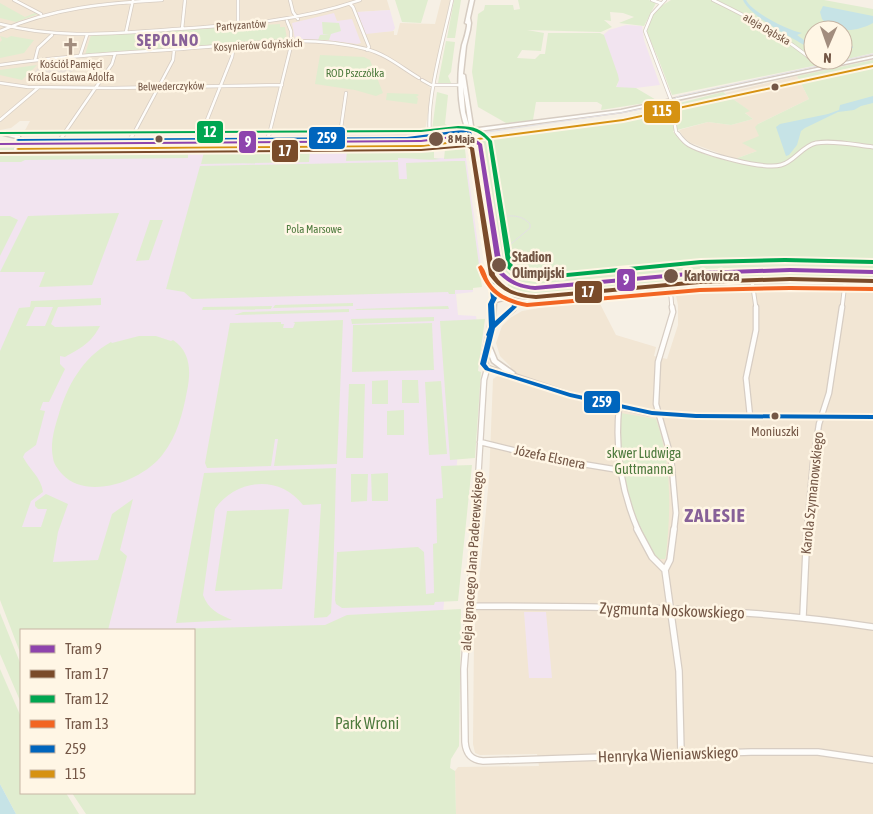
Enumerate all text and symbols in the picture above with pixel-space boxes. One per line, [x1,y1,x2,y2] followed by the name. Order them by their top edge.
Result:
[741,11,793,47] street label: aleja Dąbska
[216,17,267,33] street label: Partyzantów
[803,20,853,70] north arrow
[137,31,199,49] district label: SĘPOLNO
[61,36,81,56] church icon: Kościół Pamięci Króla Gustawa Adolfa
[213,37,303,53] street label: Kosynierów Gdyńskich
[823,50,832,66] text: N
[28,58,114,83] place label: Kościół Pamięci Króla Gustawa Adolfa
[326,67,384,79] park label: ROD Pszczółka
[138,79,205,93] street label: Belwederczyków
[770,82,780,92] unlabelled marker
[643,100,681,124] line badge: 115
[652,103,672,119] text: 115
[196,120,224,144] line badge: 12
[203,124,217,140] text: 12
[308,126,346,150] line badge: 259
[238,130,257,154] line badge: 9
[317,130,337,146] text: 259
[427,130,445,148] marker: 8 Maja
[448,133,475,145] place label: 8 Maja
[154,134,164,144] unlabelled marker
[245,134,252,150] text: 9
[271,139,299,163] line badge: 17
[278,143,292,159] text: 17
[286,223,342,235] park label: Pola Marsowe
[512,249,565,281] place label: Stadion Olimpijski
[490,256,508,274] marker: Stadion Olimpijski
[662,267,680,285] marker: Karłowicza
[616,268,636,292] line badge: 9
[684,268,740,284] place label: Karłowicza
[623,272,630,288] text: 9
[574,280,603,304] line badge: 17
[581,284,595,300] text: 17
[583,390,621,414] line badge: 259
[592,394,612,410] text: 259
[770,411,780,421] marker: Moniuszki
[751,424,799,439] place label: Moniuszki
[798,431,826,555] street label: Karola Szymanowskiego
[513,442,587,472] street label: Józefa Elsnera
[607,445,681,477] park label: skwer Ludwiga Guttmanna
[458,470,486,652] street label: aleja Ignacego Jana Paderewskiego
[684,504,746,526] district label: ZALESIE
[599,598,745,623] street label: Zygmunta Noskowskiego
[20,629,195,794] legend
[65,640,102,657] text: Tram 9
[65,665,109,682] text: Tram 17
[65,690,109,707] text: Tram 12
[335,714,399,732] park label: Park Wroni
[65,715,109,732] text: Tram 13
[65,740,86,757] text: 259
[597,743,739,766] street label: Henryka Wieniawskiego
[65,765,86,782] text: 115

